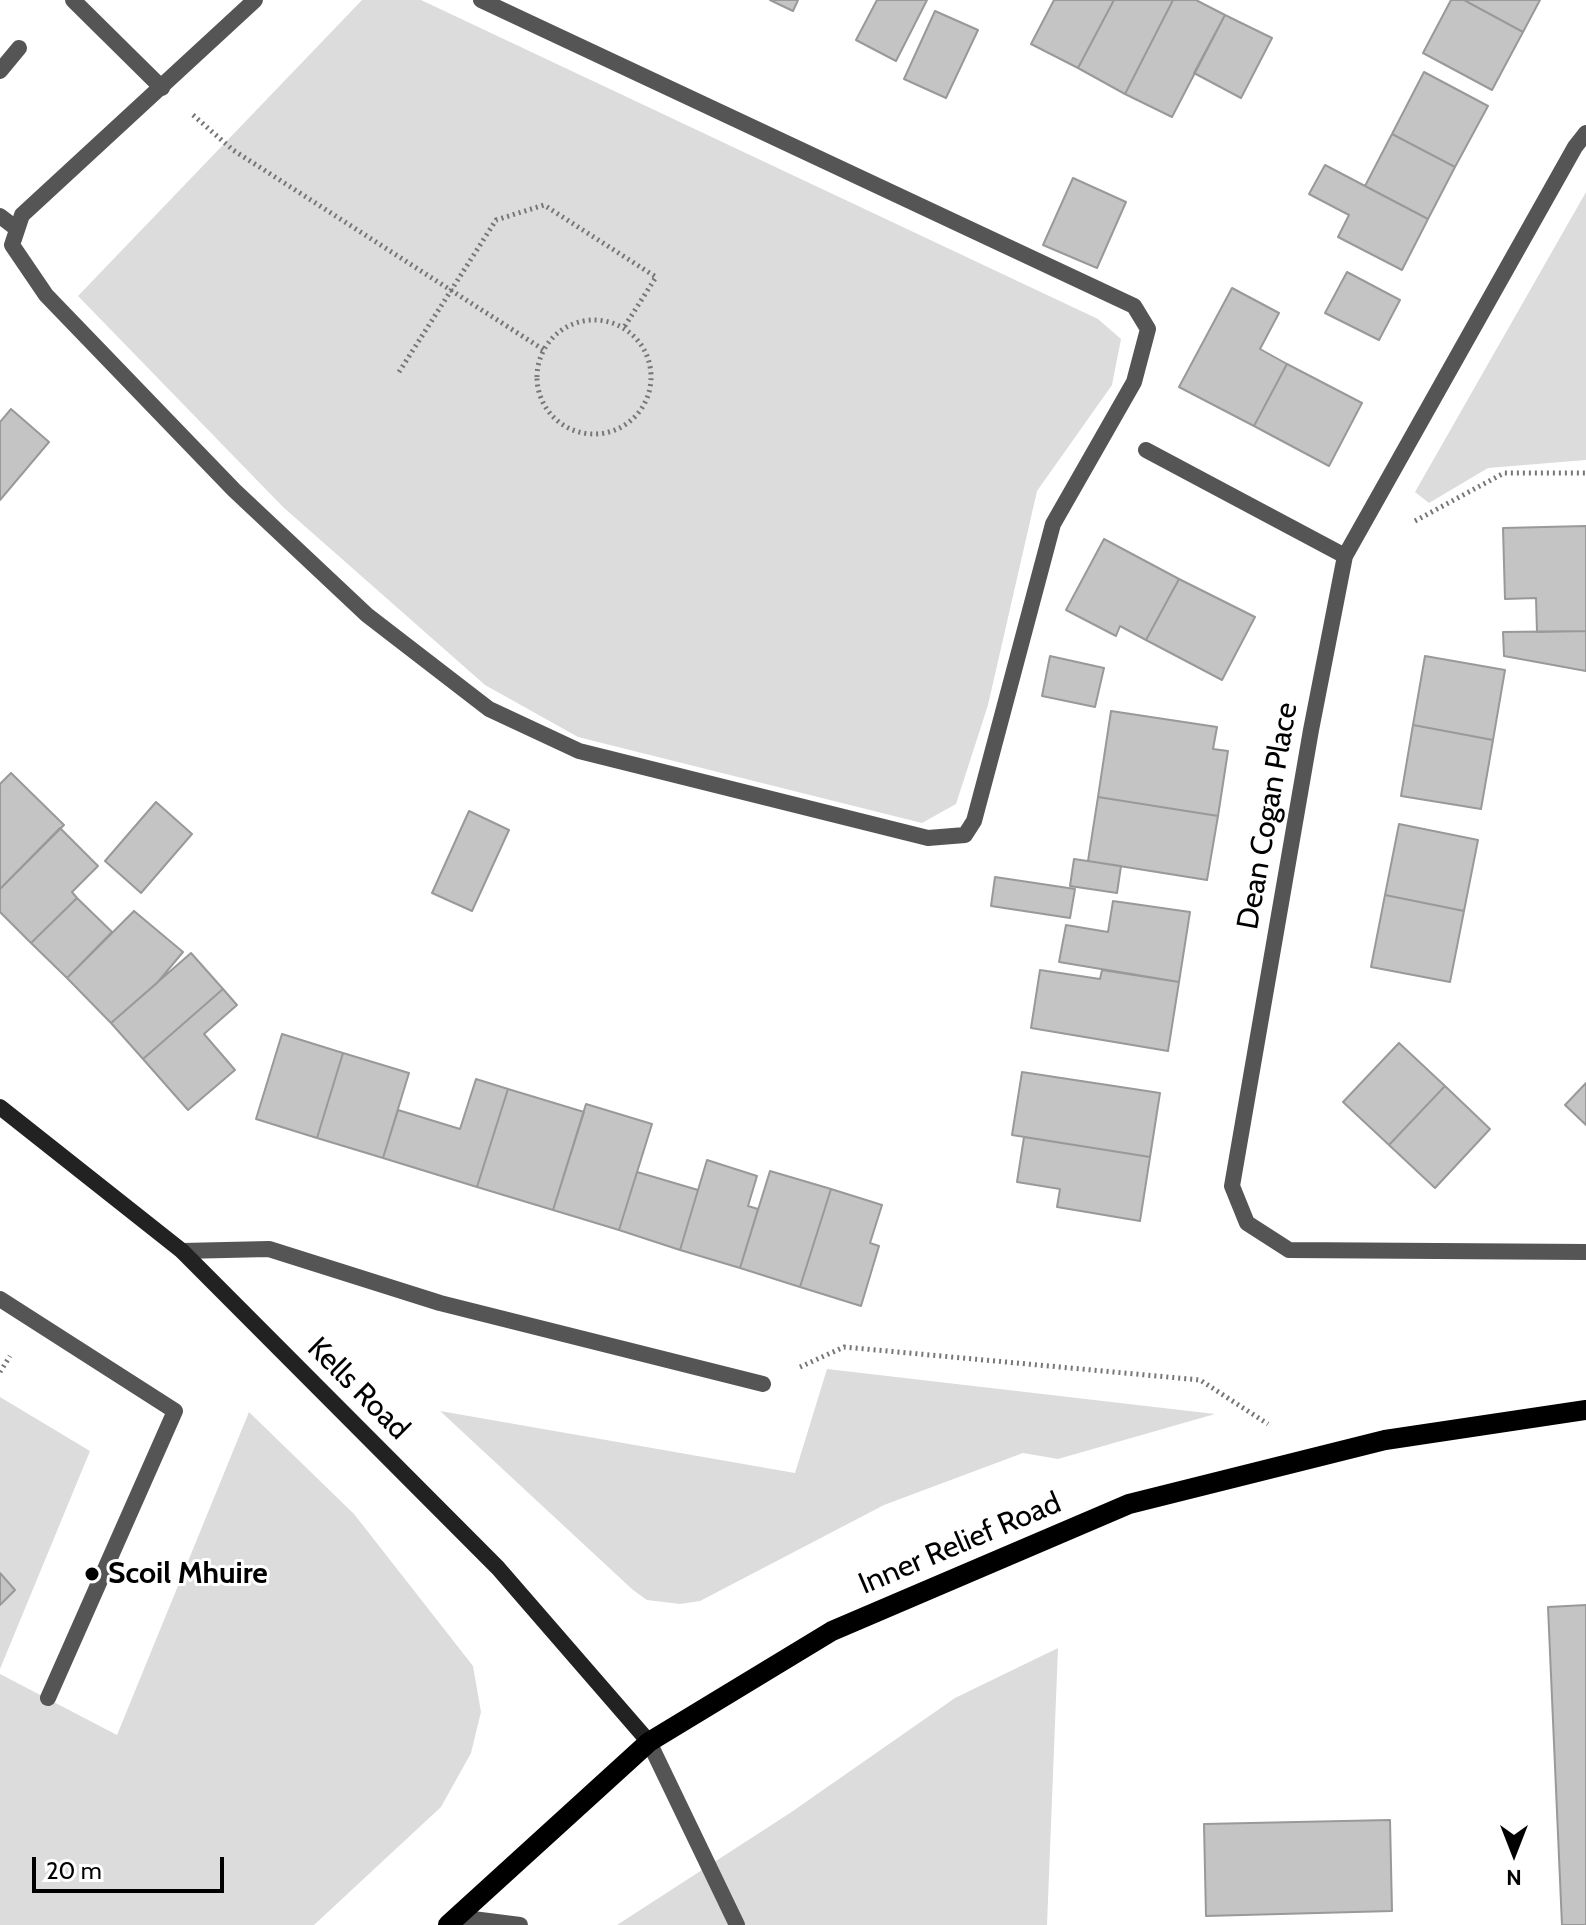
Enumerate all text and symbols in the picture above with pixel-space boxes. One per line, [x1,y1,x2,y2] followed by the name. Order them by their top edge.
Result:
[1230,700,1306,932] street label: Dean Cogan Place
[299,1330,417,1448] street label: Kells Road
[854,1485,1066,1603] street label: Inner Relief Road
[108,1556,268,1592] place label: Scoil Mhuire
[83,1565,101,1583] marker: Scoil Mhuire
[1474,1813,1554,1893] north arrow
[36,1841,228,1891] scale bar
[46,1856,102,1885] text: 20 m
[1506,1864,1522,1891] text: N

